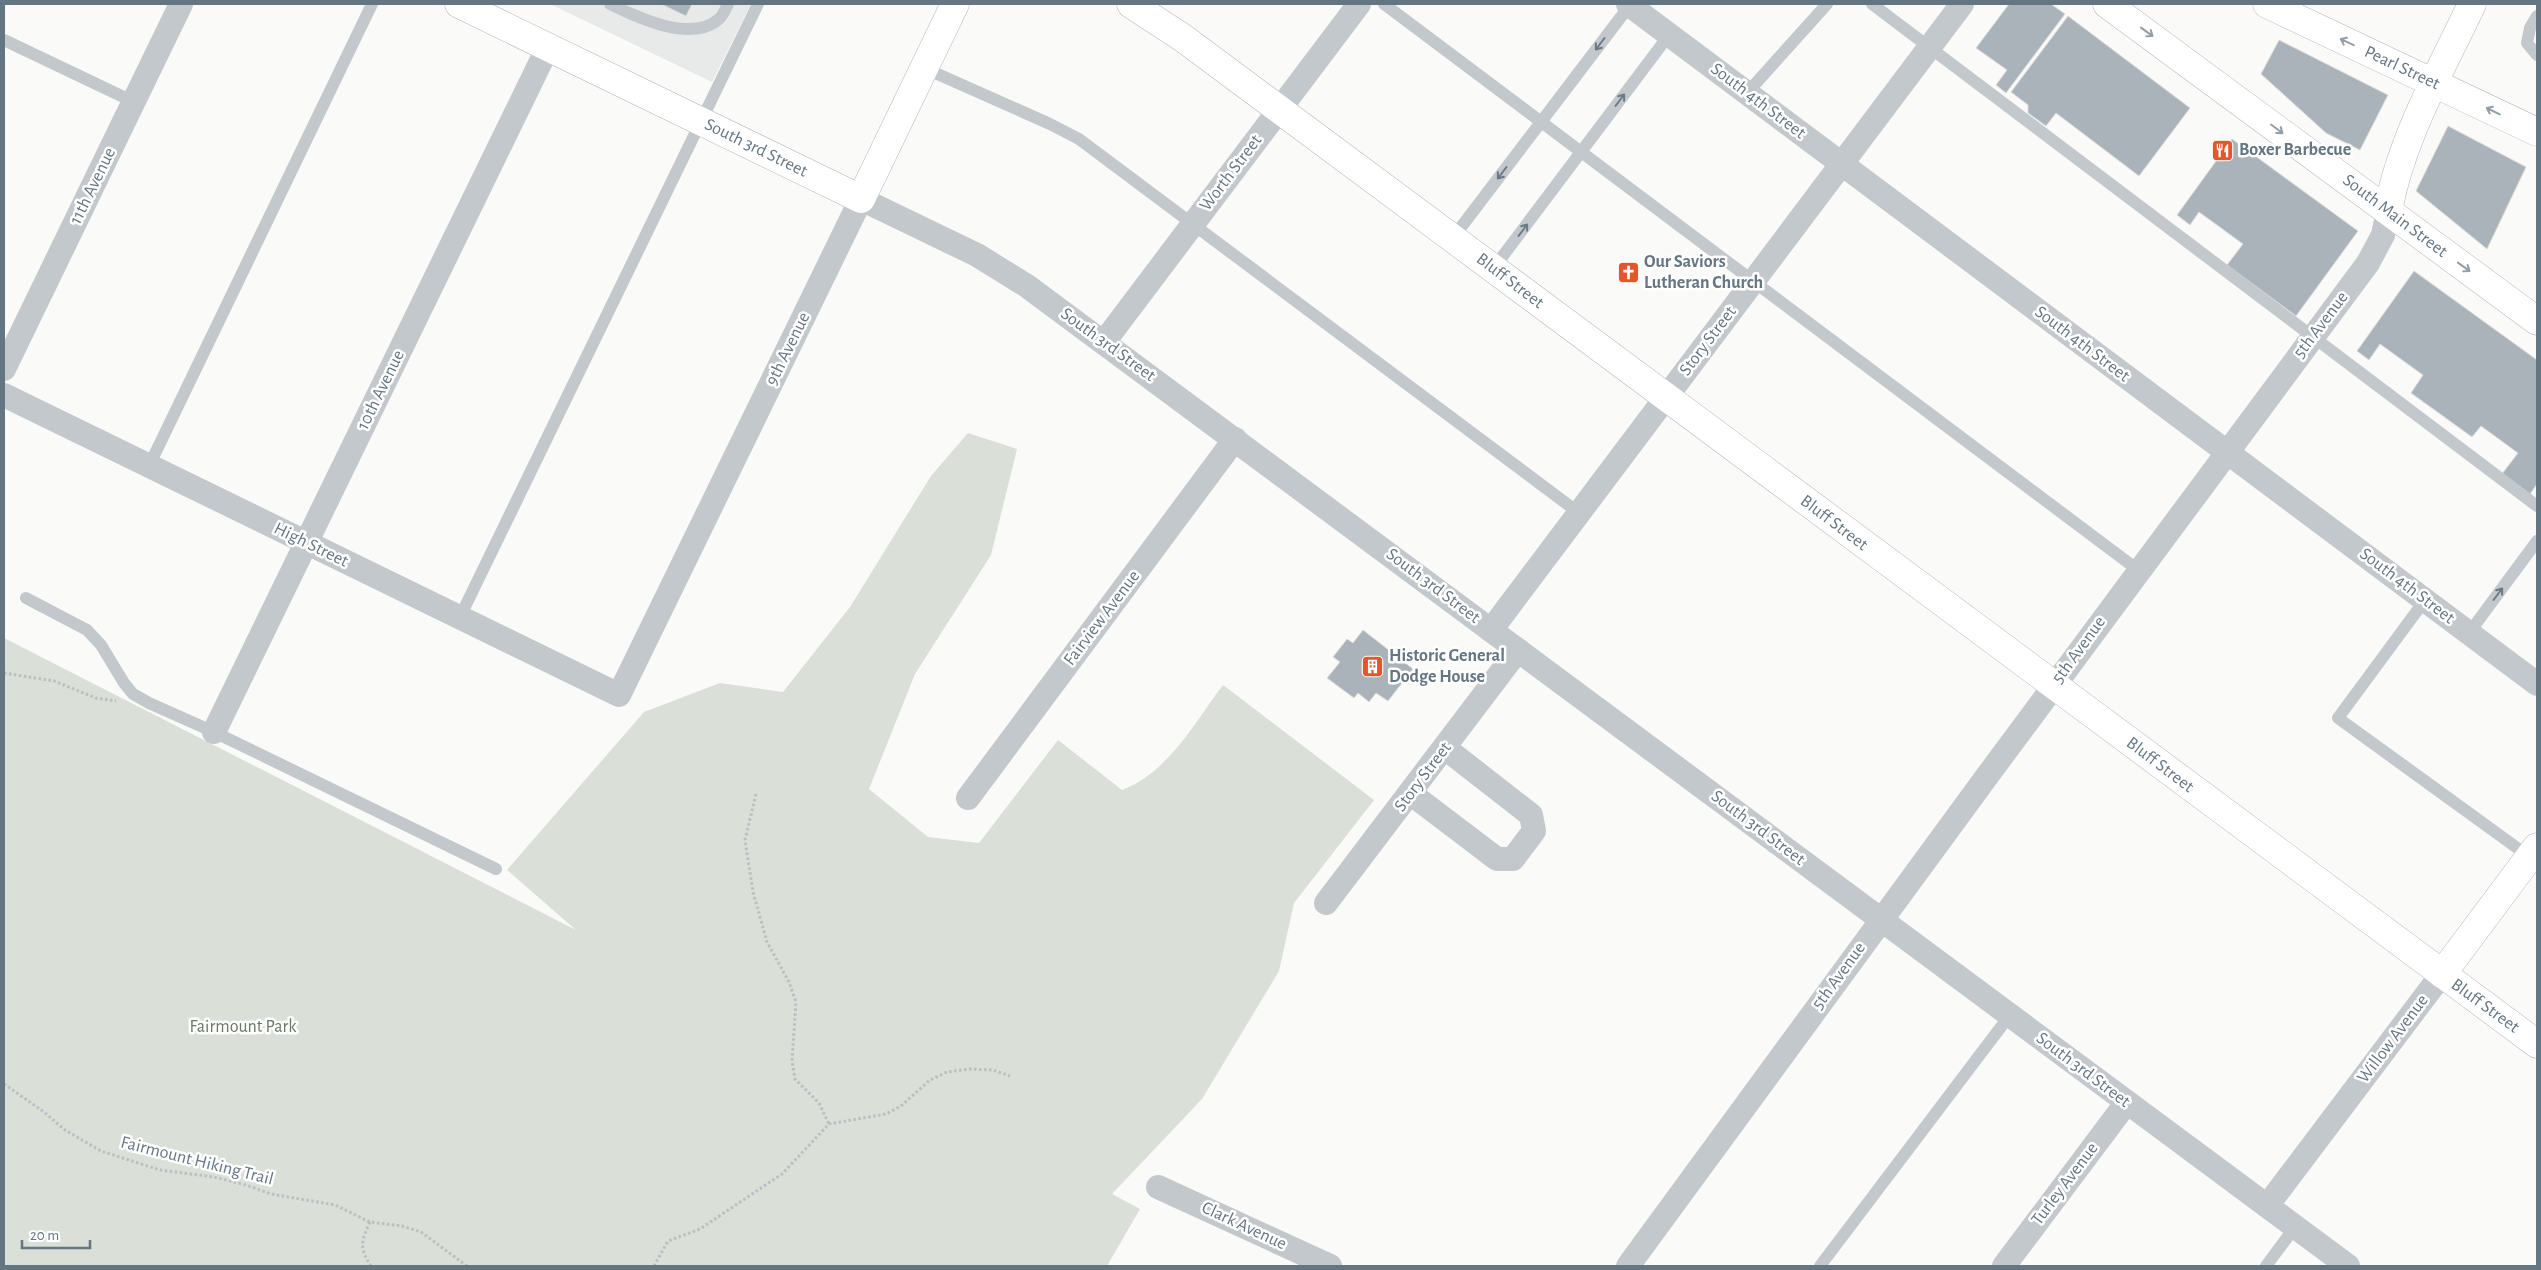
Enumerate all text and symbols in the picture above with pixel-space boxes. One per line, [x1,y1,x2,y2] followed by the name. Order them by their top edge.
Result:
[2140,27,2154,37] one-way arrow
[2339,36,2354,46] one-way arrow
[1595,37,1605,51] one-way arrow
[2362,43,2443,93] street label: Pearl Street
[1707,60,1809,142] street label: South 4th Street
[1615,93,1625,107] one-way arrow
[2486,106,2501,116] one-way arrow
[702,115,811,181] street label: South 3rd Street
[2270,123,2283,134] one-way arrow
[1197,131,1265,214] street label: Worth Street
[2211,138,2235,162] restaurant icon: Boxer Barbecue
[2239,141,2351,159] place label: Boxer Barbecue
[67,145,119,227] street label: 11th Avenue
[1496,166,1507,179] one-way arrow
[2339,171,2451,261] street label: South Main Street
[1517,224,1528,237] one-way arrow
[1473,250,1547,312] street label: Bluff Street
[1644,253,1763,292] place label: Our Saviors Lutheran Church
[1616,260,1640,284] church icon: Our Saviors Lutheran Church
[2457,262,2471,272] one-way arrow
[2290,288,2352,362] street label: 5th Avenue
[1676,303,1740,379] street label: Story Street
[2031,303,2133,385] street label: South 4th Street
[1057,305,1159,385] street label: South 3rd Street
[763,310,813,388] street label: 9th Avenue
[354,347,408,433] street label: 10th Avenue
[1797,492,1871,554] street label: Bluff Street
[271,519,351,571] street label: High Street
[1383,545,1483,627] street label: South 3rd Street
[2356,545,2458,627] street label: South 4th Street
[1061,567,1143,669] street label: Fairview Avenue
[2493,587,2503,601] one-way arrow
[2049,613,2109,687] street label: 5th Avenue
[1389,647,1505,686] place label: Historic General Dodge House
[1361,654,1385,678] building icon: Historic General Dodge House
[2123,734,2197,796] street label: Bluff Street
[1391,739,1455,815] street label: Story Street
[1708,787,1808,869] street label: South 3rd Street
[1809,939,1869,1013] street label: 5th Avenue
[2448,975,2523,1037] street label: Bluff Street
[2354,991,2432,1087] street label: Willow Avenue
[189,1018,297,1036] park label: Fairmount Park
[2033,1029,2133,1111] street label: South 3rd Street
[119,1133,275,1189] street label: Fairmount Hiking Trail
[2028,1139,2102,1229] street label: Turley Avenue
[1199,1199,1289,1253] street label: Clark Avenue
[22,1218,90,1250] scale bar
[30,1228,59,1243] text: 20 m

